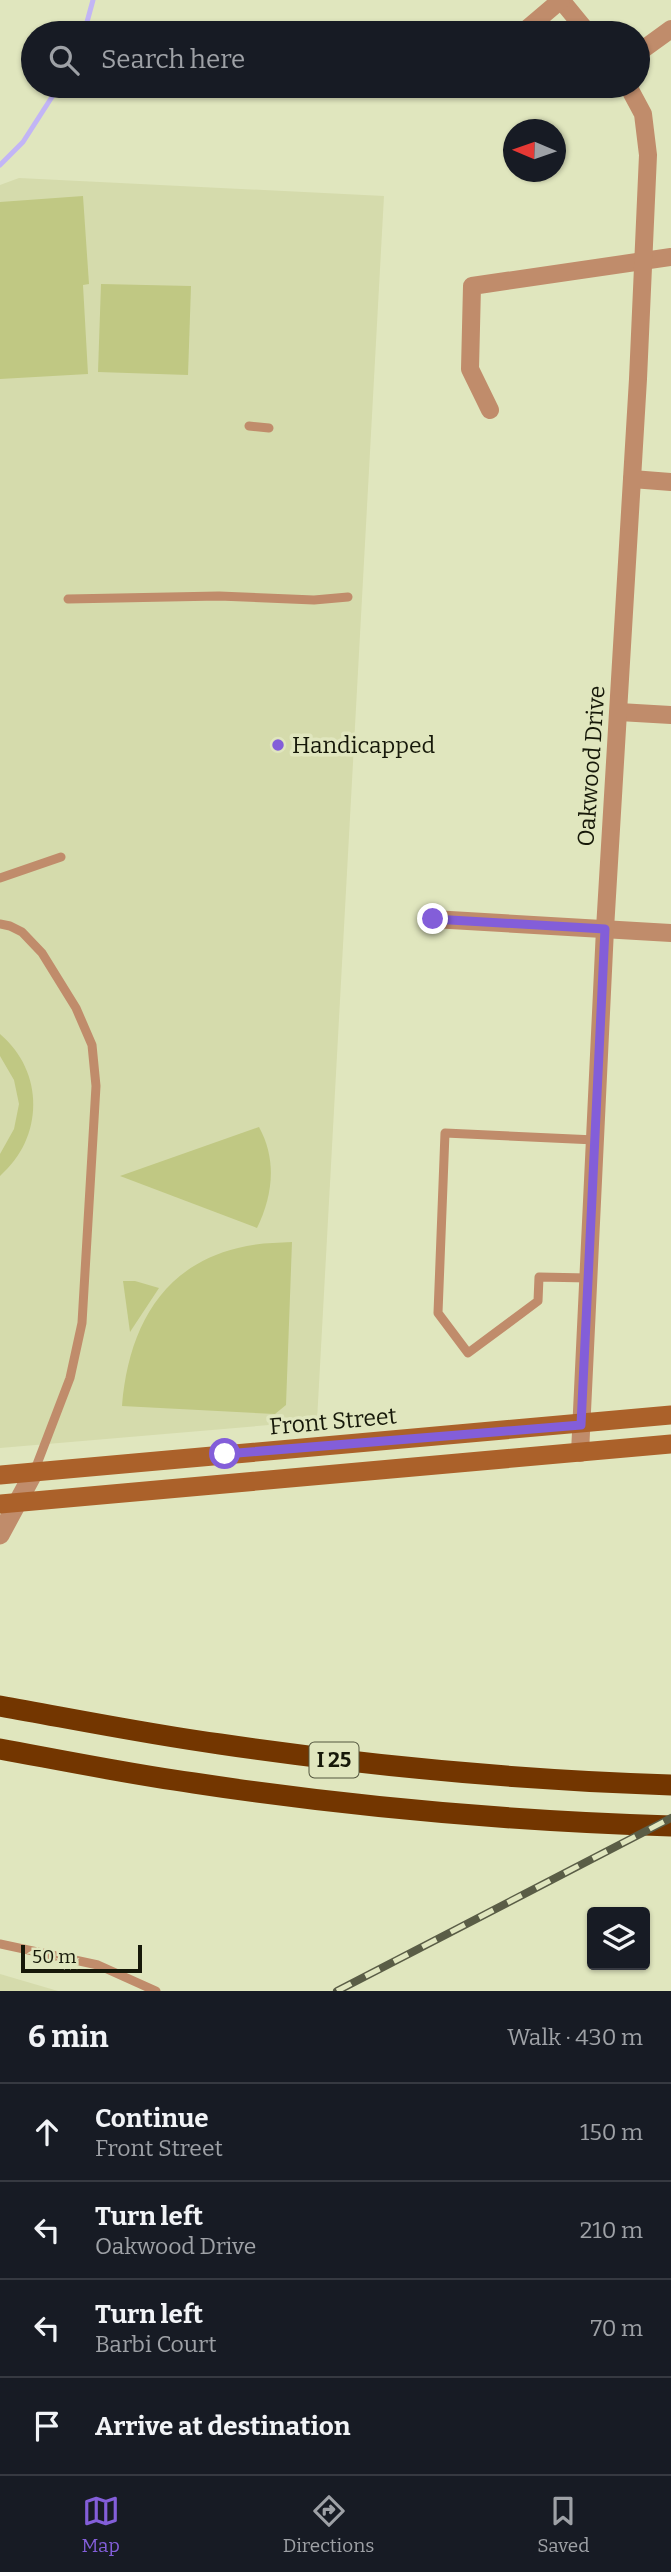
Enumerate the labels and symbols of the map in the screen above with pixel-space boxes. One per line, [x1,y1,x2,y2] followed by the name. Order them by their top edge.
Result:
[503,119,566,182] north arrow
[571,685,611,847] street label: Oakwood Drive
[292,731,436,759] place label: Handicapped
[270,737,286,753] marker: Handicapped
[417,903,448,934] route end
[268,1401,398,1441] street label: Front Street
[209,1438,240,1469] route start
[310,1742,358,1778] road number: I 25
[21,1942,142,1974] scale bar

